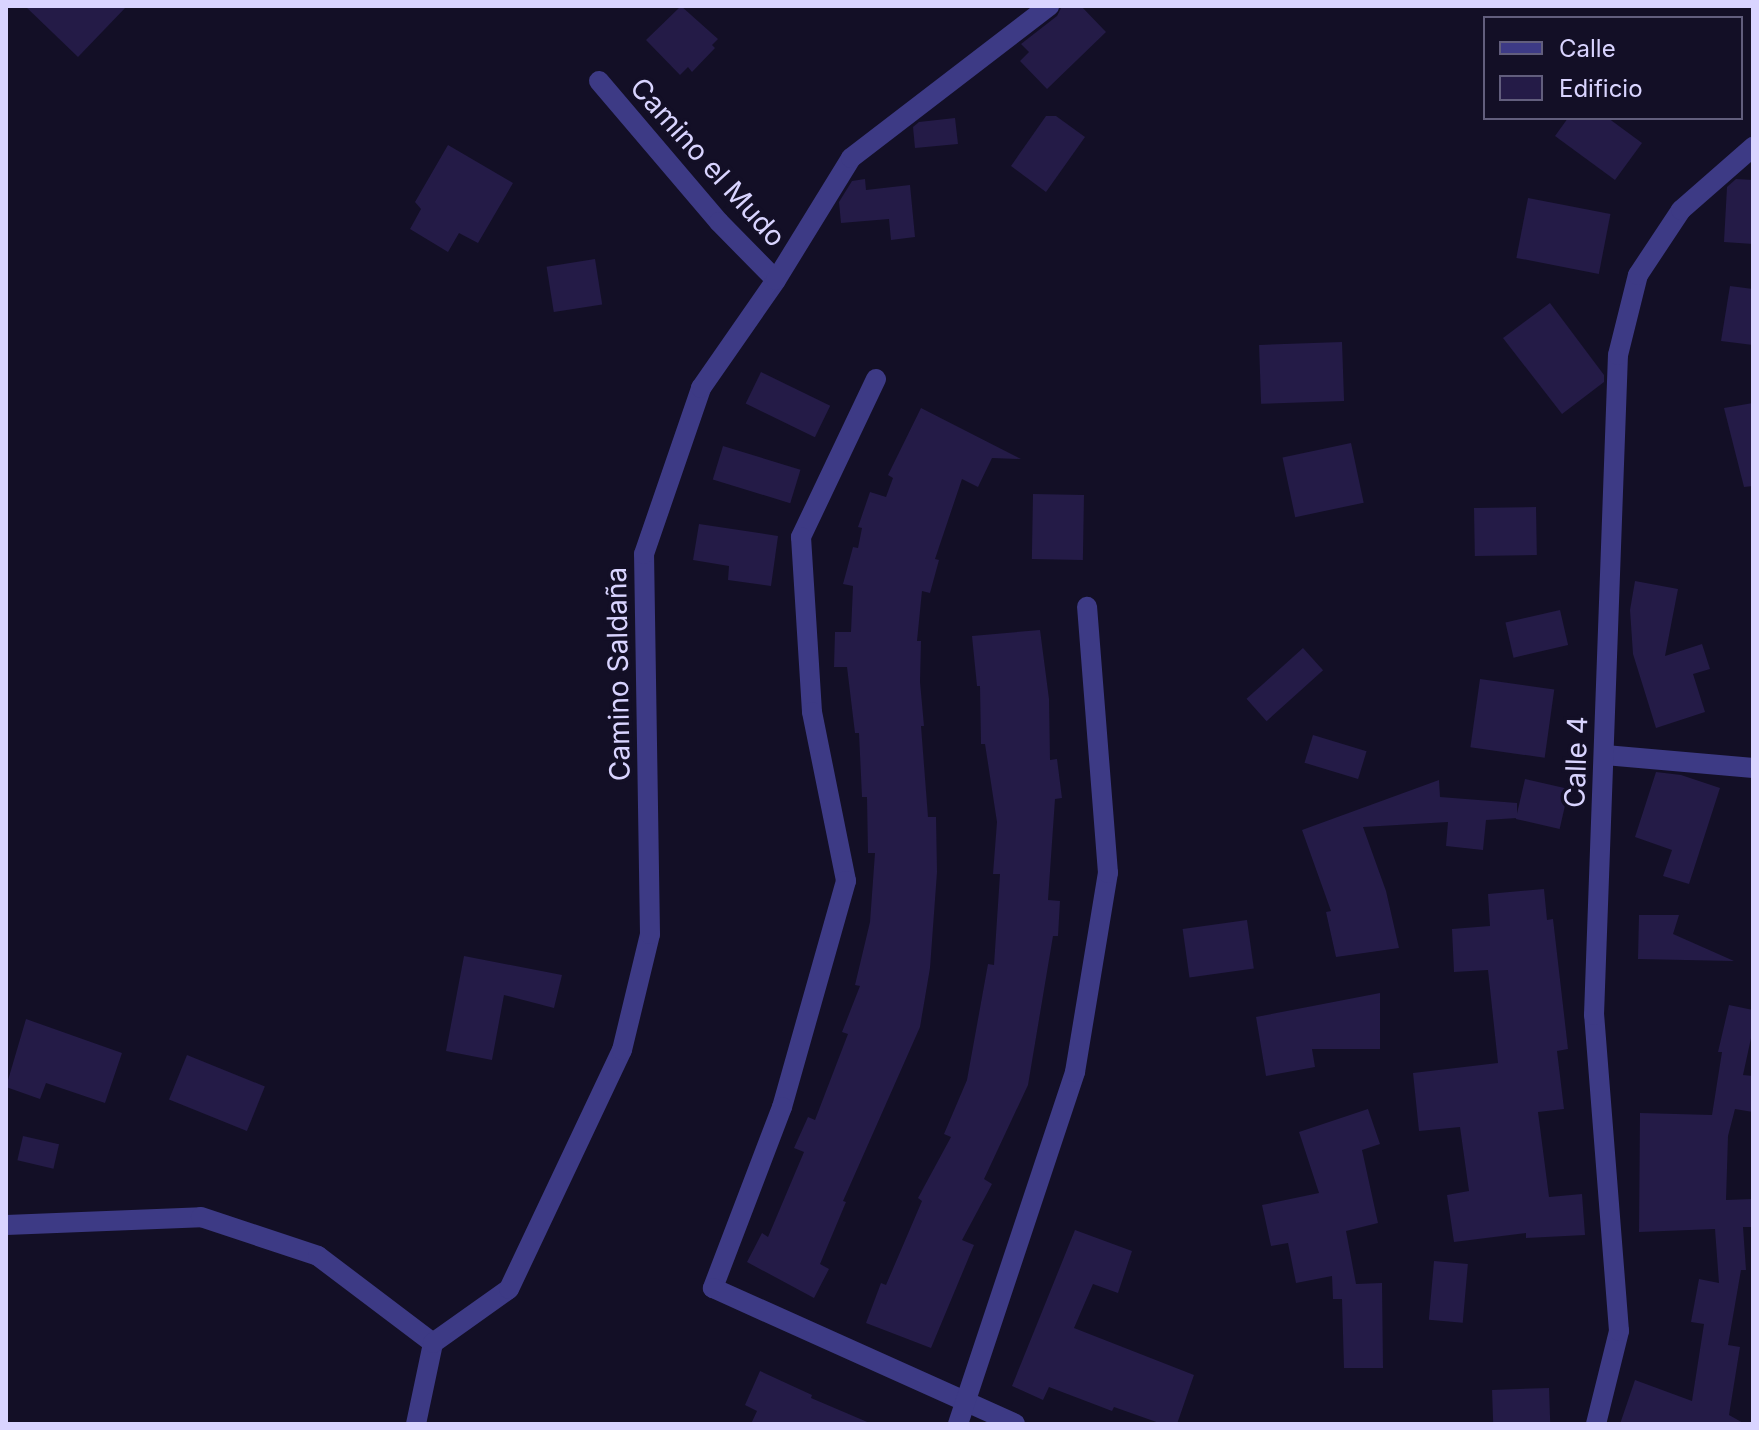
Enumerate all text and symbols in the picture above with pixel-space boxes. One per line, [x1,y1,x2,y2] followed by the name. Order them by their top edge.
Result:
[1483,16,1743,120] legend
[1559,34,1616,63] text: Calle
[623,71,793,253] street label: Camino el Mudo
[1559,74,1643,103] text: Edificio
[599,567,637,781] street label: Camino Saldaña
[1558,715,1594,809] street label: Calle 4

